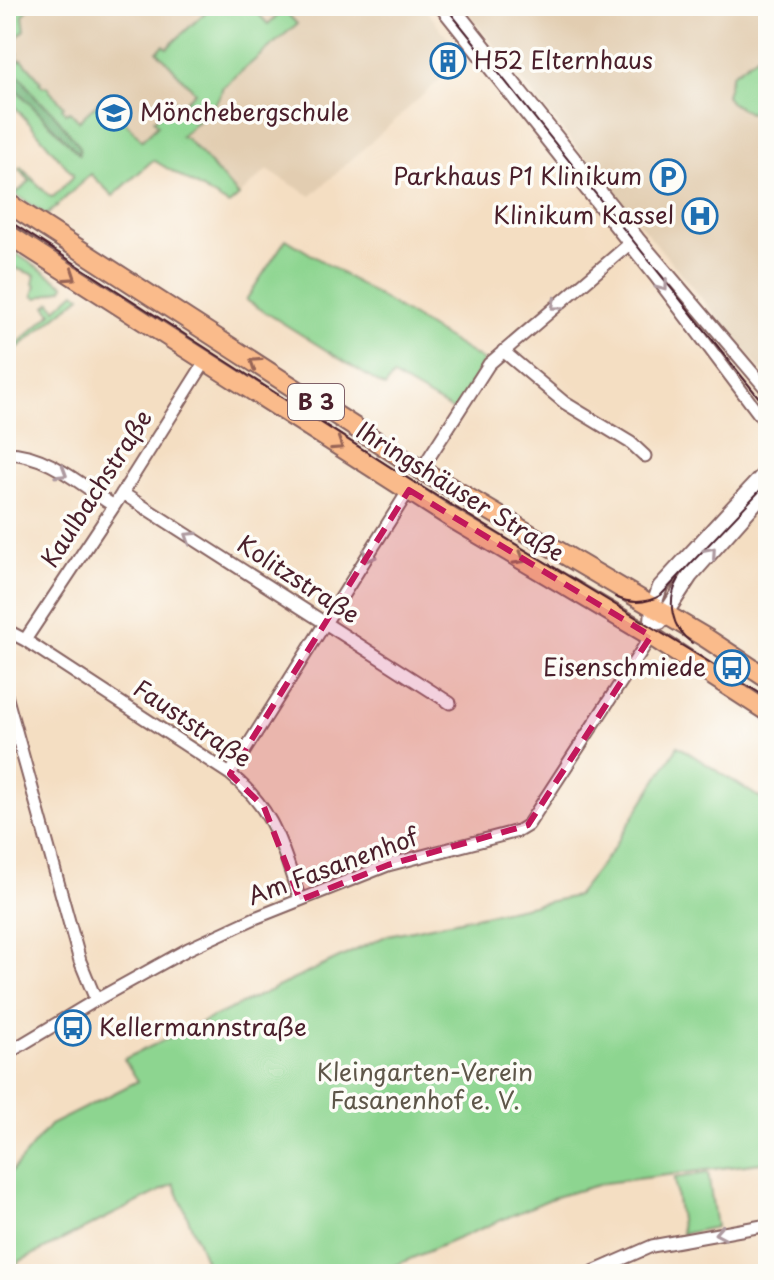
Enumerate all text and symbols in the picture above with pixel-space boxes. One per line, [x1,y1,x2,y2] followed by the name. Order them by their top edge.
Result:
[474,41,653,77] place label: H52 Elternhaus
[429,42,467,80] building icon: H52 Elternhaus
[140,93,349,129] place label: Mönchebergschule
[95,94,133,132] school or university icon: Mönchebergschule
[393,157,642,193] place label: Parkhaus P1 Klinikum
[649,158,687,196] parking icon: Parkhaus P1 Klinikum
[493,196,674,232] place label: Klinikum Kassel
[681,197,719,235] hospital icon: Klinikum Kassel
[62,267,76,282] one-way arrow
[653,278,667,292] one-way arrow
[551,295,565,310] one-way arrow
[249,357,263,372] one-way arrow
[288,384,344,420] road number: B 3
[31,402,160,574] street label: Kaulbachstraße
[350,412,572,569] street label: Ihringshäuser Straße
[329,435,344,450] one-way arrow
[54,463,68,478] one-way arrow
[231,525,367,631] street label: Kolitzstraße
[184,532,199,547] one-way arrow
[702,546,716,561] one-way arrow
[362,548,378,563] one-way arrow
[511,549,526,565] one-way arrow
[543,648,706,684] place label: Eisenschmiede
[713,649,751,687] bus stop icon: Eisenschmiede
[127,669,260,775] street label: Fauststraße
[242,817,424,913] street label: Am Fasanenhof
[99,1008,307,1044] place label: Kellermannstraße
[54,1009,92,1047] bus stop icon: Kellermannstraße
[317,1053,533,1117] park label: Kleingarten-Verein Fasanenhof e. V.
[713,1224,727,1241] one-way arrow

